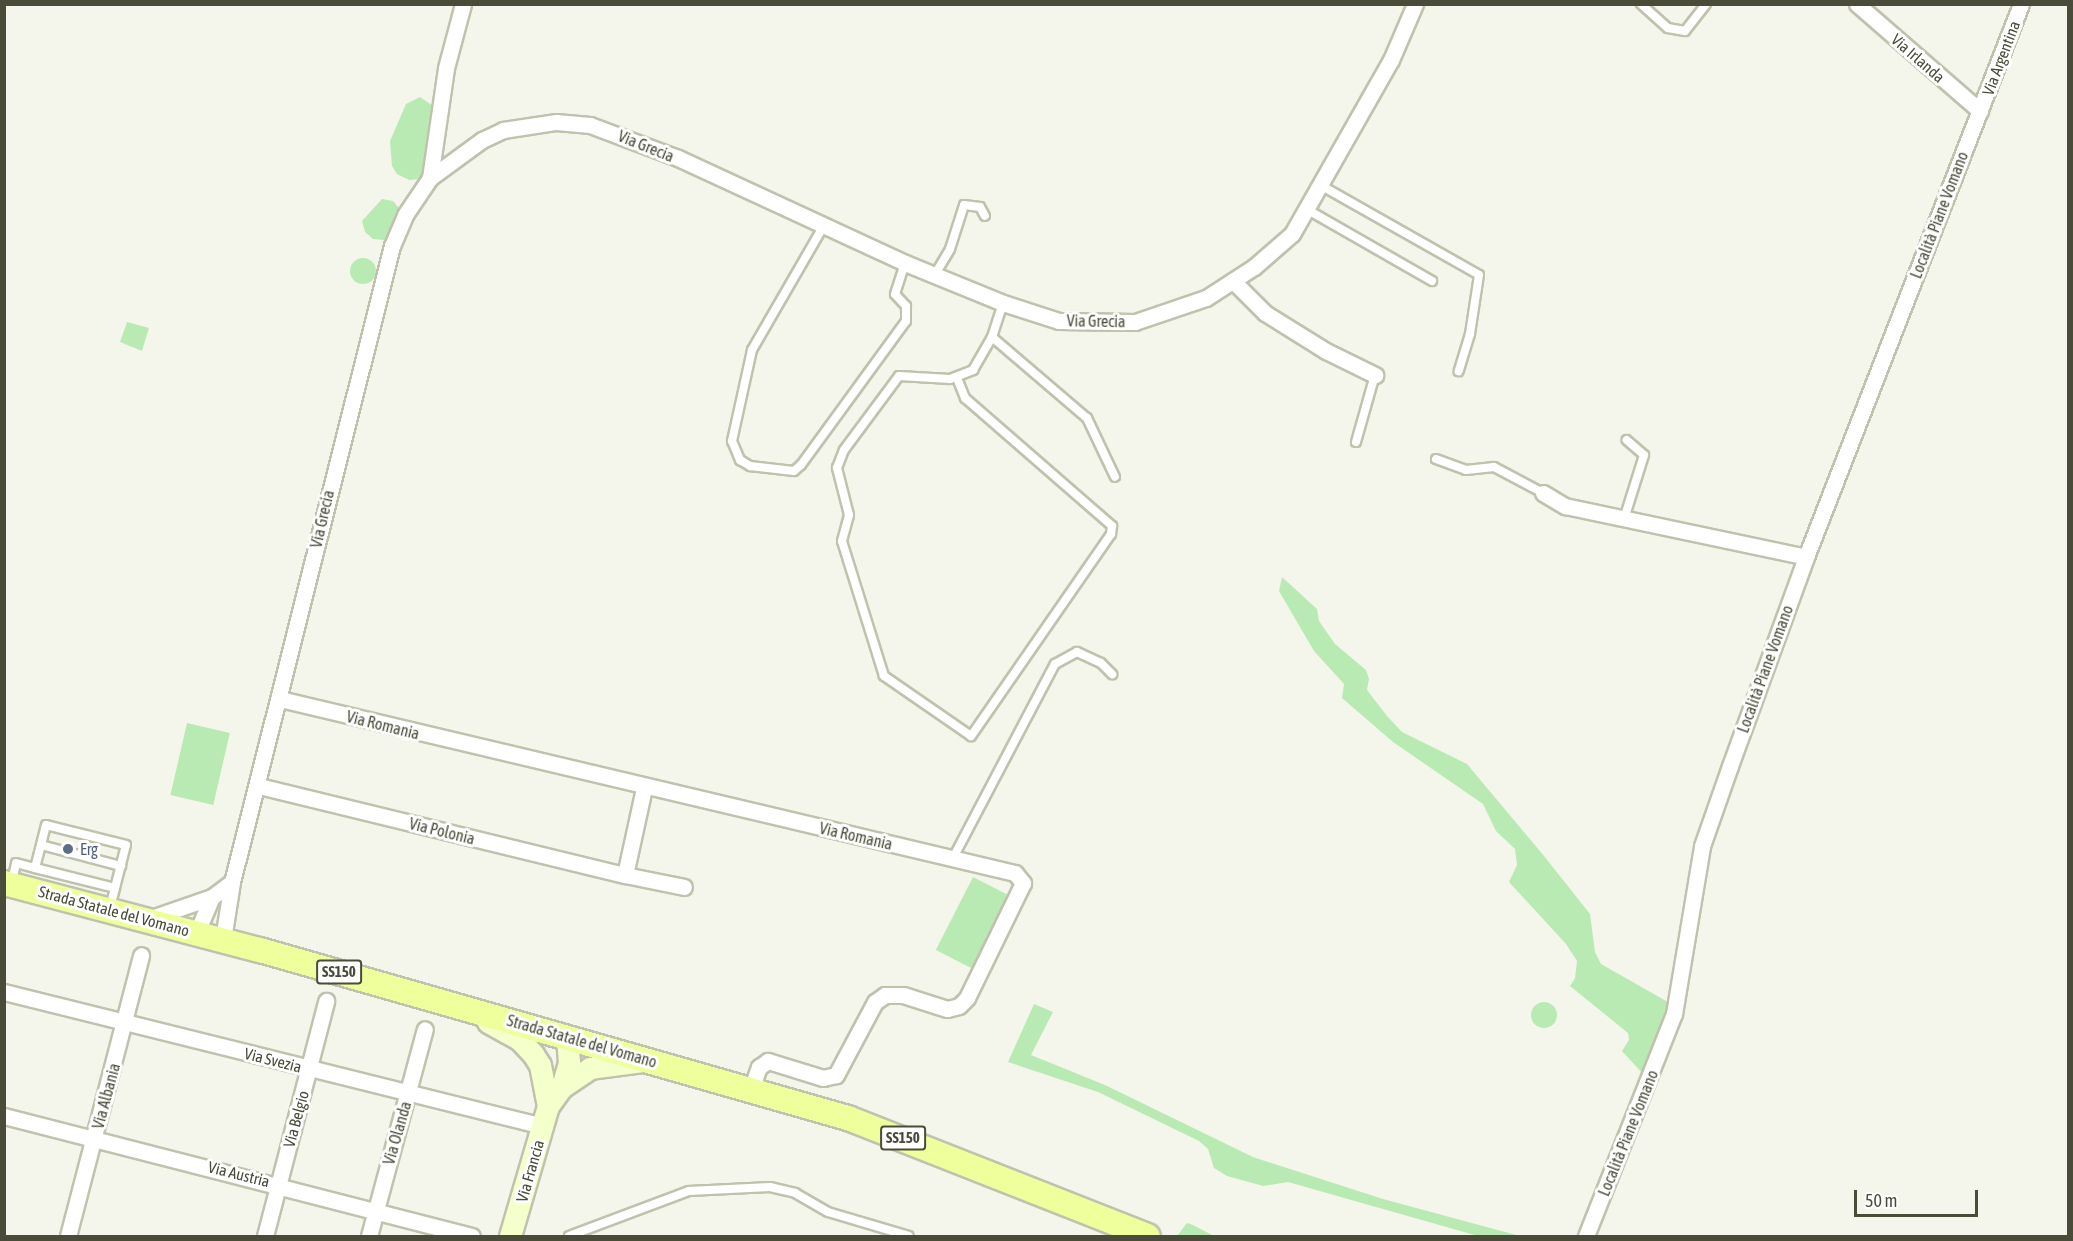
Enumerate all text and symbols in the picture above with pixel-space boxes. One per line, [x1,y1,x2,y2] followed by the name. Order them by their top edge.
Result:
[1978,18,2024,98] street label: Via Argentina
[1887,30,1949,86] street label: Via Irlanda
[615,126,677,166] street label: Via Grecia
[1906,149,1972,281] street label: Località Piane Vomano
[1067,311,1125,331] street label: Via Grecia
[306,488,338,550] street label: Via Grecia
[1733,603,1797,735] street label: Località Piane Vomano
[345,707,421,743] street label: Via Romania
[407,814,477,848] street label: Via Polonia
[818,818,894,854] street label: Via Romania
[80,839,98,859] place label: Erg
[61,842,75,856] marker: Erg
[37,882,191,940] street label: Strada Statale del Vomano
[315,960,363,984] road number: SS150
[505,1010,659,1072] street label: Strada Statale del Vomano
[242,1044,304,1076] street label: Via Svezia
[88,1061,124,1131] street label: Via Albania
[1594,1067,1662,1199] street label: Località Piane Vomano
[279,1088,313,1150] street label: Via Belgio
[379,1099,415,1167] street label: Via Olanda
[879,1126,927,1150] road number: SS150
[512,1138,548,1204] street label: Via Francia
[206,1157,272,1191] street label: Via Austria
[1857,1178,1982,1216] scale bar
[1865,1190,1897,1211] text: 50 m

